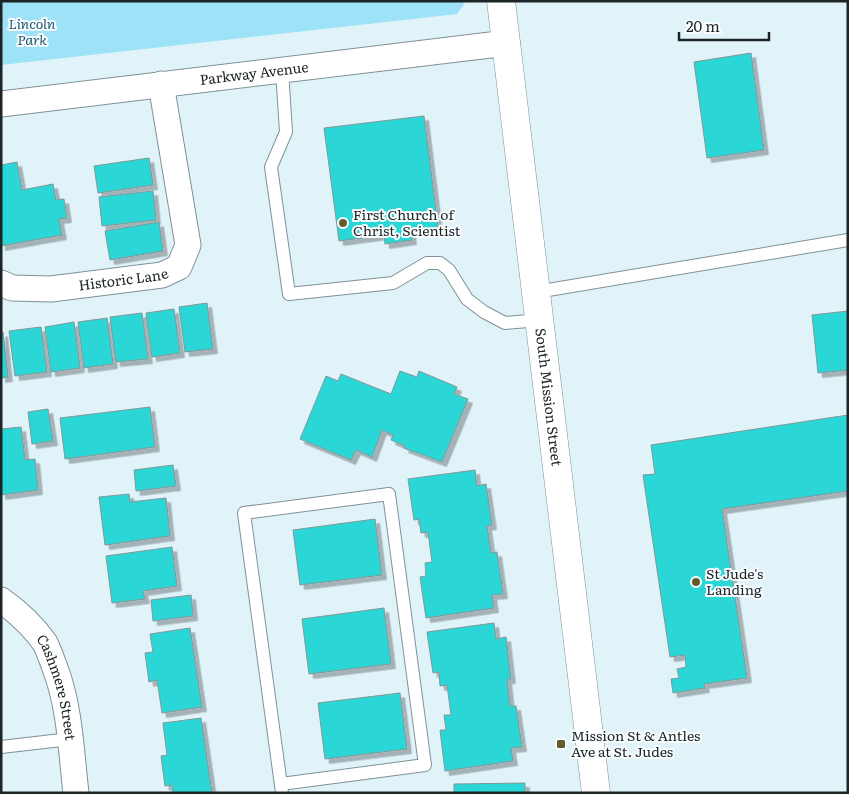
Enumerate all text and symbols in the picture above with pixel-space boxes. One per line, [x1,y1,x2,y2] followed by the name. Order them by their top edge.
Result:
[679,10,769,42] scale bar
[9,13,56,49] park label: Lincoln Park
[686,14,720,37] text: 20 m
[199,56,310,89] street label: Parkway Avenue
[353,204,461,240] place label: First Church of Christ, Scientist
[337,217,349,229] marker: First Church of Christ, Scientist
[77,262,171,294] street label: Historic Lane
[531,327,568,468] street label: South Mission Street
[706,563,763,599] place label: St Jude's Landing
[690,576,702,588] marker: St Jude's Landing
[33,629,82,742] street label: Cashmere Street
[571,725,700,761] place label: Mission St & Antles Ave at St. Judes
[555,738,567,750] marker: Mission St & Antles Ave at St. Judes

